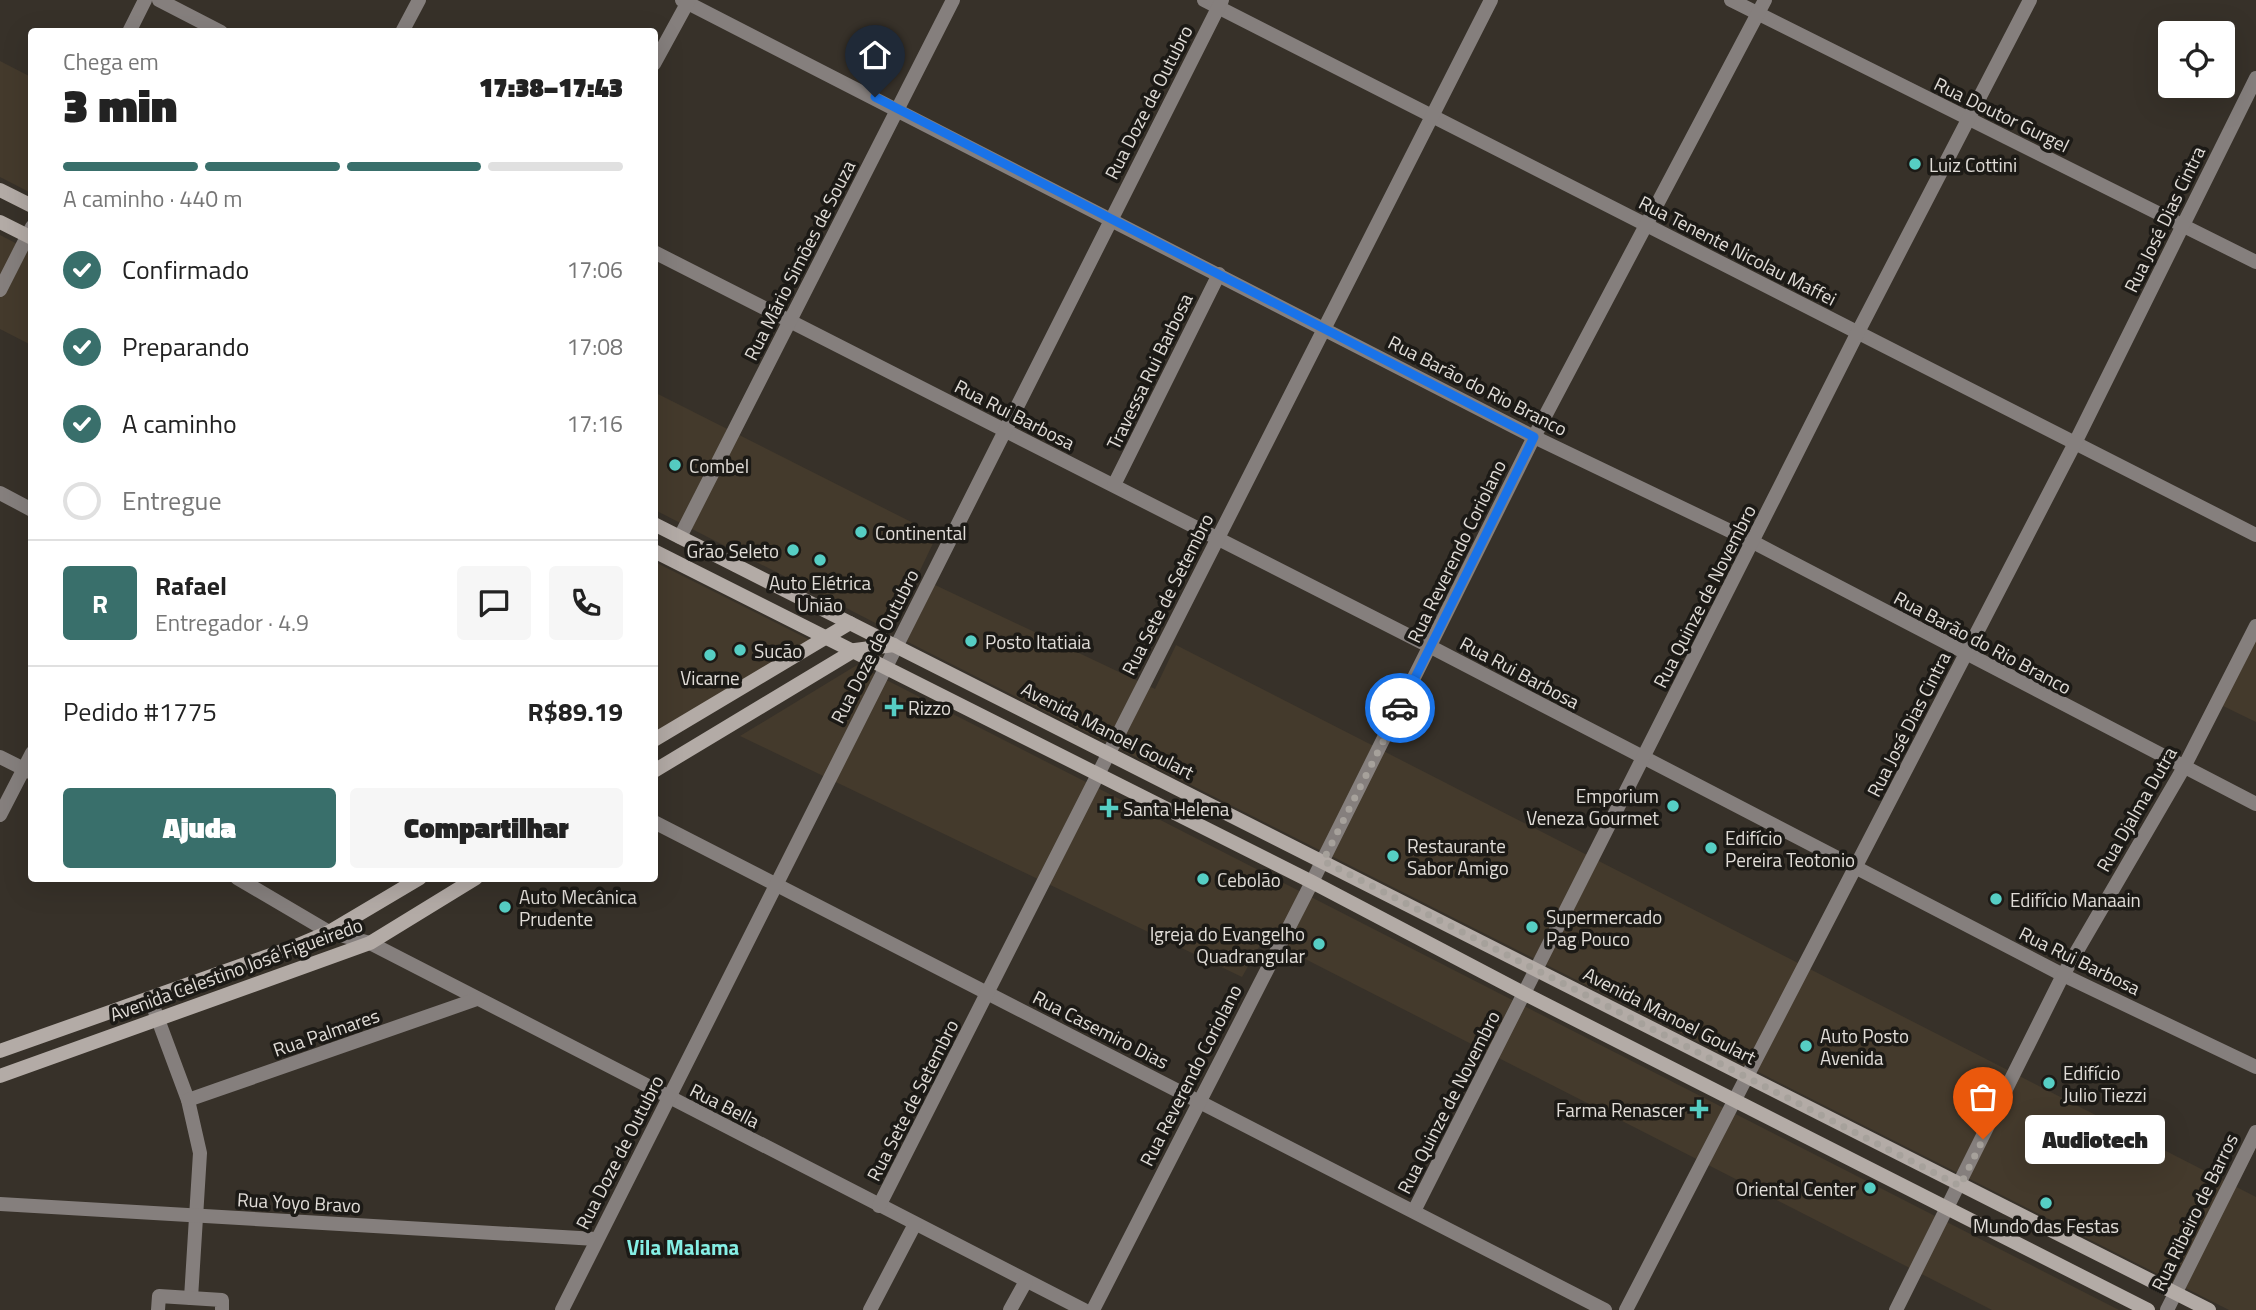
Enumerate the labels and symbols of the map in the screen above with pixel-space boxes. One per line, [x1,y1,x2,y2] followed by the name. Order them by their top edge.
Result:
[1097,20,1199,184] street label: Rua Doze de Outubro
[845,25,905,97] pin
[1929,69,2075,159] street label: Rua Doutor Gurgel
[2116,140,2212,297] street label: Rua José Dias Cintra
[1929,150,2017,179] place label: Luiz Cottini
[736,154,862,365] street label: Rua Mário Simões de Souza
[1907,156,1923,172] marker: Luiz Cottini
[1634,187,1842,313] street label: Rua Tenente Nicolau Maffei
[1099,288,1200,454] street label: Travessa Rui Barbosa
[1383,327,1573,443] street label: Rua Barão do Rio Branco
[950,371,1081,457] street label: Rua Rui Barbosa
[689,451,749,480] place label: Combel
[1399,455,1513,647] street label: Rua Reverendo Coriolano
[667,457,683,473] marker: Combel
[1645,499,1763,693] street label: Rua Quinze de Novembro
[1114,508,1220,680] street label: Rua Sete de Setembro
[875,518,967,547] place label: Continental
[853,524,869,540] marker: Continental
[686,536,779,565] place label: Grão Seleto
[785,542,801,558] marker: Grão Seleto
[812,552,828,568] marker: Auto Elétrica União
[823,564,925,728] street label: Rua Doze de Outubro
[769,568,871,619] place label: Auto Elétrica União
[1889,583,2077,701] street label: Rua Barão do Rio Branco
[985,627,1091,656] place label: Posto Itatiaia
[1455,628,1585,716] street label: Rua Rui Barbosa
[963,633,979,649] marker: Posto Itatiaia
[754,636,802,665] place label: Sucão
[732,642,748,658] marker: Sucão
[1859,646,1957,802] street label: Rua José Dias Cintra
[702,647,718,663] marker: Vicarne
[680,663,740,692] place label: Vicarne
[1365,673,1435,743] courier
[1017,674,1200,786] street label: Avenida Manoel Goulart
[908,693,951,722] place label: Rizzo
[886,699,902,715] marker: Rizzo
[2088,741,2184,877] street label: Rua Djalma Dutra
[1526,781,1659,832] place label: Emporium Veneza Gourmet
[1123,794,1230,823] place label: Santa Helena
[1665,798,1681,814] marker: Emporium Veneza Gourmet
[1101,800,1117,816] marker: Santa Helena
[1725,823,1855,874] place label: Edifício Pereira Teotonio
[1407,831,1509,882] place label: Restaurante Sabor Amigo
[1703,840,1719,856] marker: Edifício Pereira Teotonio
[1385,848,1401,864] marker: Restaurante Sabor Amigo
[1217,865,1281,894] place label: Cebolão
[1195,871,1211,887] marker: Cebolão
[519,882,637,933] place label: Auto Mecânica Prudente
[2010,885,2141,914] place label: Edifício Manaain
[1988,891,2004,907] marker: Edifício Manaain
[497,899,513,915] marker: Auto Mecânica Prudente
[1546,902,1662,953] place label: Supermercado Pag Pouco
[105,910,367,1028] street label: Avenida Celestino José Figueiredo
[2014,918,2146,1002] street label: Rua Rui Barbosa
[1150,919,1305,970] place label: Igreja do Evangelho Quadrangular
[1524,919,1540,935] marker: Supermercado Pag Pouco
[1311,936,1327,952] marker: Igreja do Evangelho Quadrangular
[1579,959,1762,1071] street label: Avenida Manoel Goulart
[1132,979,1248,1171] street label: Rua Reverendo Coriolano
[1028,982,1174,1076] street label: Rua Casemiro Dias
[269,1000,383,1064] street label: Rua Palmares
[1389,1005,1507,1199] street label: Rua Quinze de Novembro
[859,1014,965,1186] street label: Rua Sete de Setembro
[1820,1021,1909,1072] place label: Auto Posto Avenida
[1798,1038,1814,1054] marker: Auto Posto Avenida
[2063,1058,2147,1109] place label: Edifício Julio Tiezzi
[1953,1067,2013,1139] pin
[568,1070,670,1234] street label: Rua Doze de Outubro
[685,1075,765,1135] street label: Rua Bella
[2041,1075,2057,1091] marker: Edifício Julio Tiezzi
[1556,1095,1685,1124] place label: Farma Renascer
[1691,1101,1707,1117] marker: Farma Renascer
[2025,1114,2165,1164] callout: Audiotech
[2143,1128,2245,1296] street label: Rua Ribeiro de Barros
[1736,1174,1856,1203] place label: Oriental Center
[1862,1180,1878,1196] marker: Oriental Center
[236,1184,362,1220] street label: Rua Yoyo Bravo
[2038,1195,2054,1211] marker: Mundo das Festas
[1973,1211,2119,1240] place label: Mundo das Festas
[627,1231,740,1263] district label: Vila Malama

